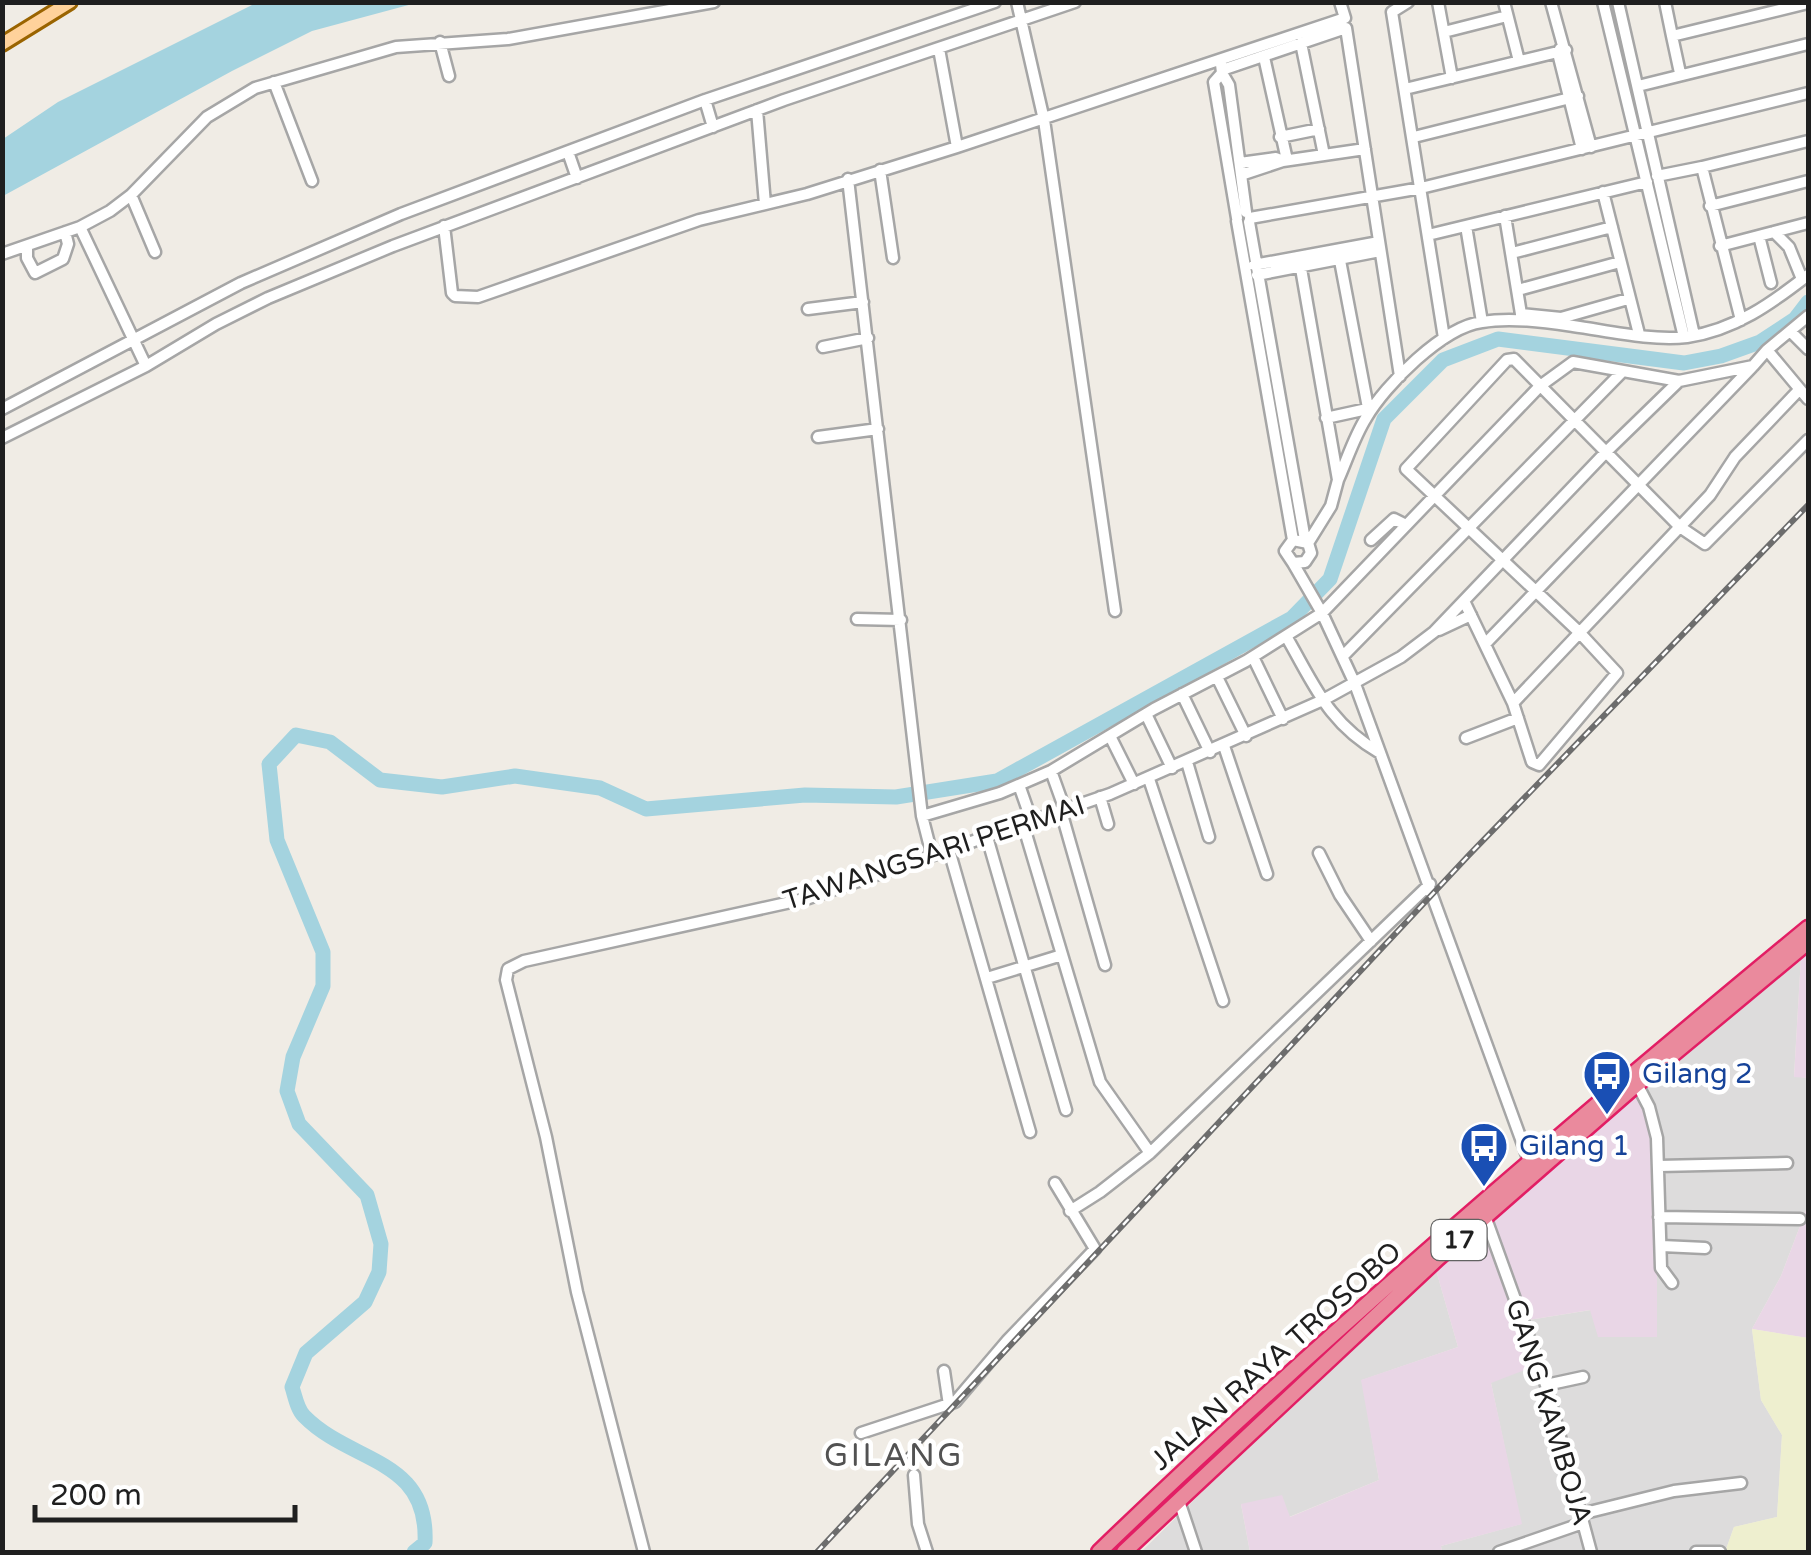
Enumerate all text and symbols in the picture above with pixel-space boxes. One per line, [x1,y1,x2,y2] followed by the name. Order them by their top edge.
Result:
[779,788,1089,918] street label: TAWANGSARI PERMAI
[1581,1048,1633,1116] bus stop icon: Gilang 2
[1642,1057,1752,1091] place label: Gilang 2
[1458,1120,1510,1188] bus stop icon: Gilang 1
[1519,1129,1629,1163] place label: Gilang 1
[1432,1220,1486,1260] road number: 17
[1144,1234,1408,1478] street label: JALAN RAYA TROSOBO
[1498,1295,1600,1529] street label: GANG KAMBOJA
[824,1437,964,1475] district label: GILANG
[35,1460,295,1522] scale bar
[50,1477,142,1514] text: 200 m

